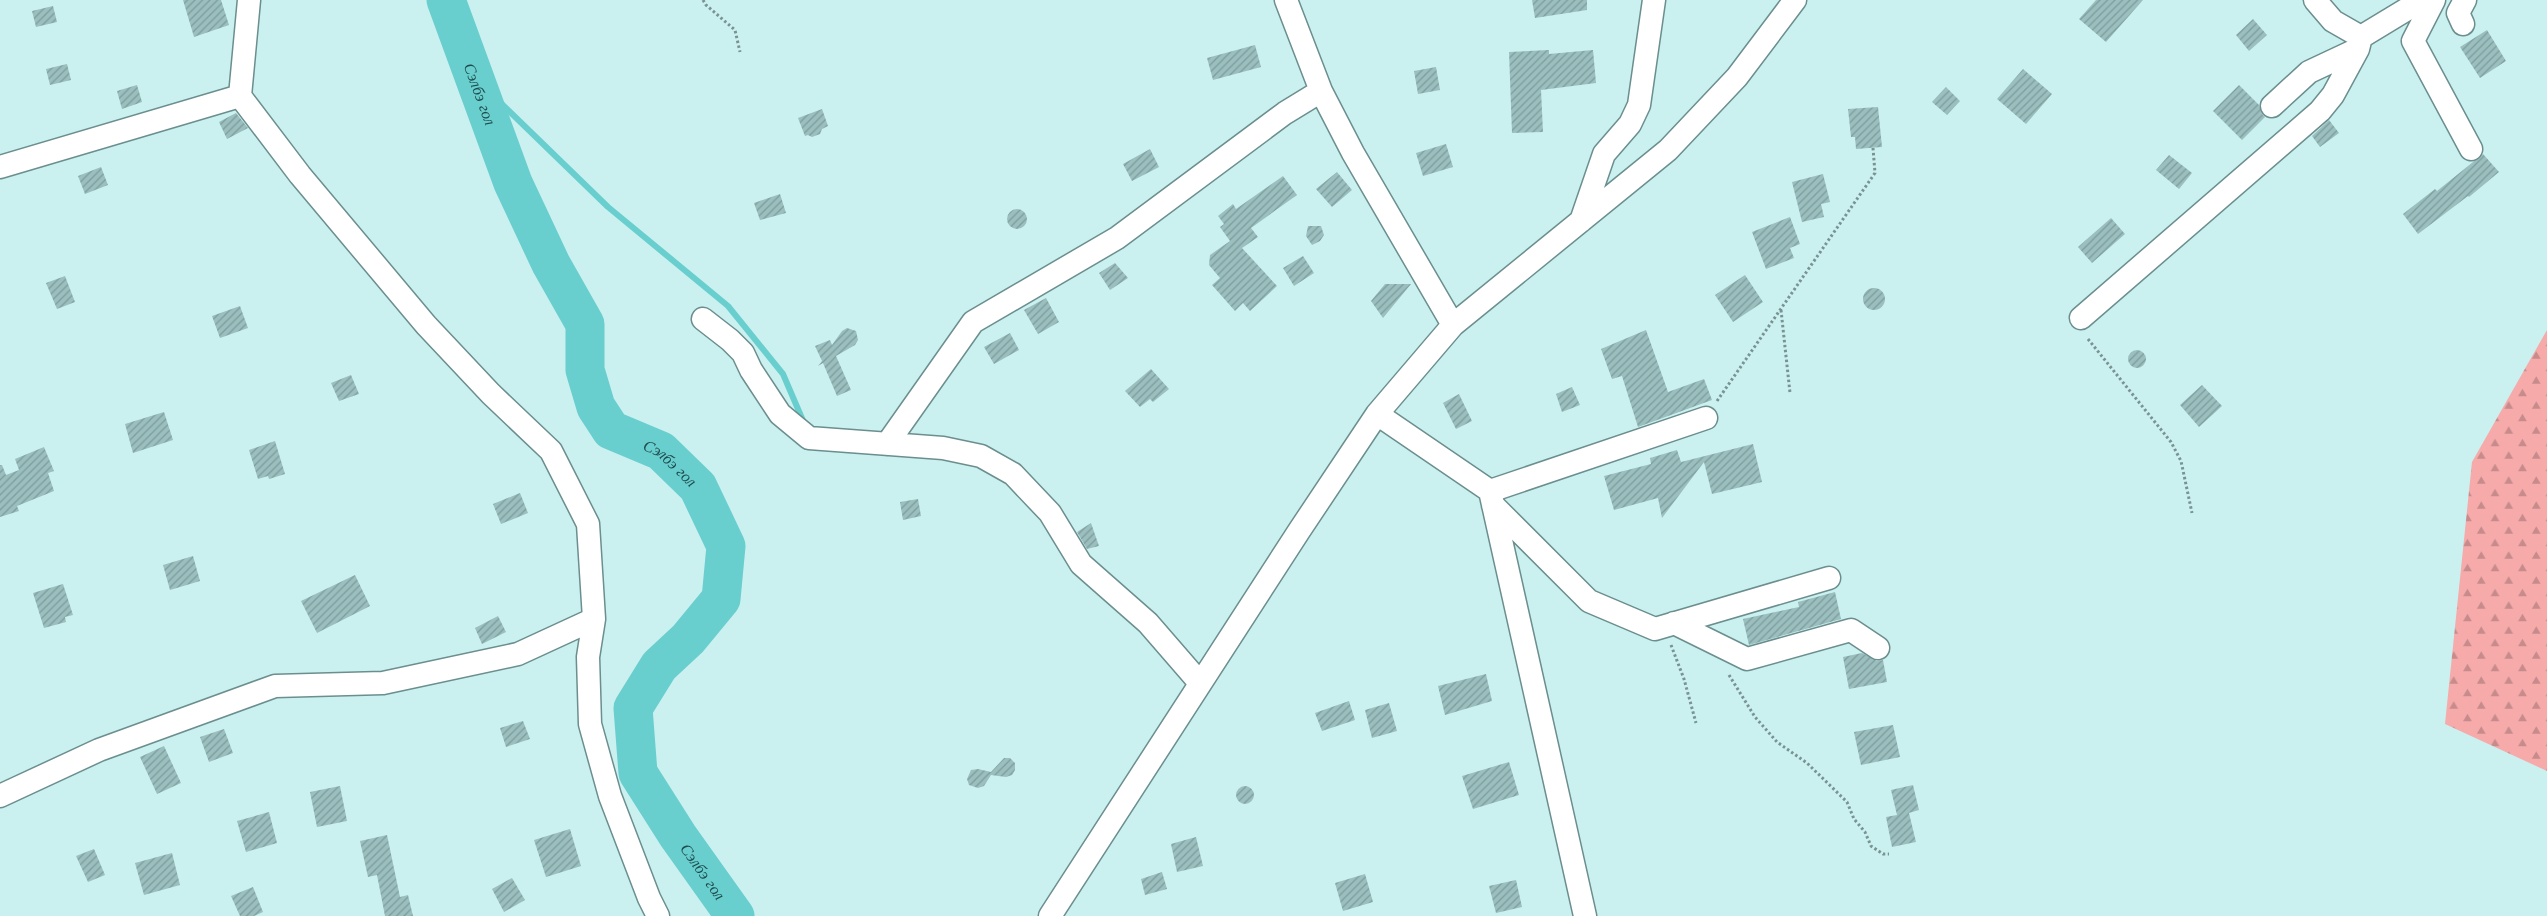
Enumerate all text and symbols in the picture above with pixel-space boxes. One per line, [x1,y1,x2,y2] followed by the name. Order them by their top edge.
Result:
[460,60,501,128] water label: Сэлбэ гол
[641,435,702,491] water label: Сэлбэ гол
[676,839,730,904] water label: Сэлбэ гол

